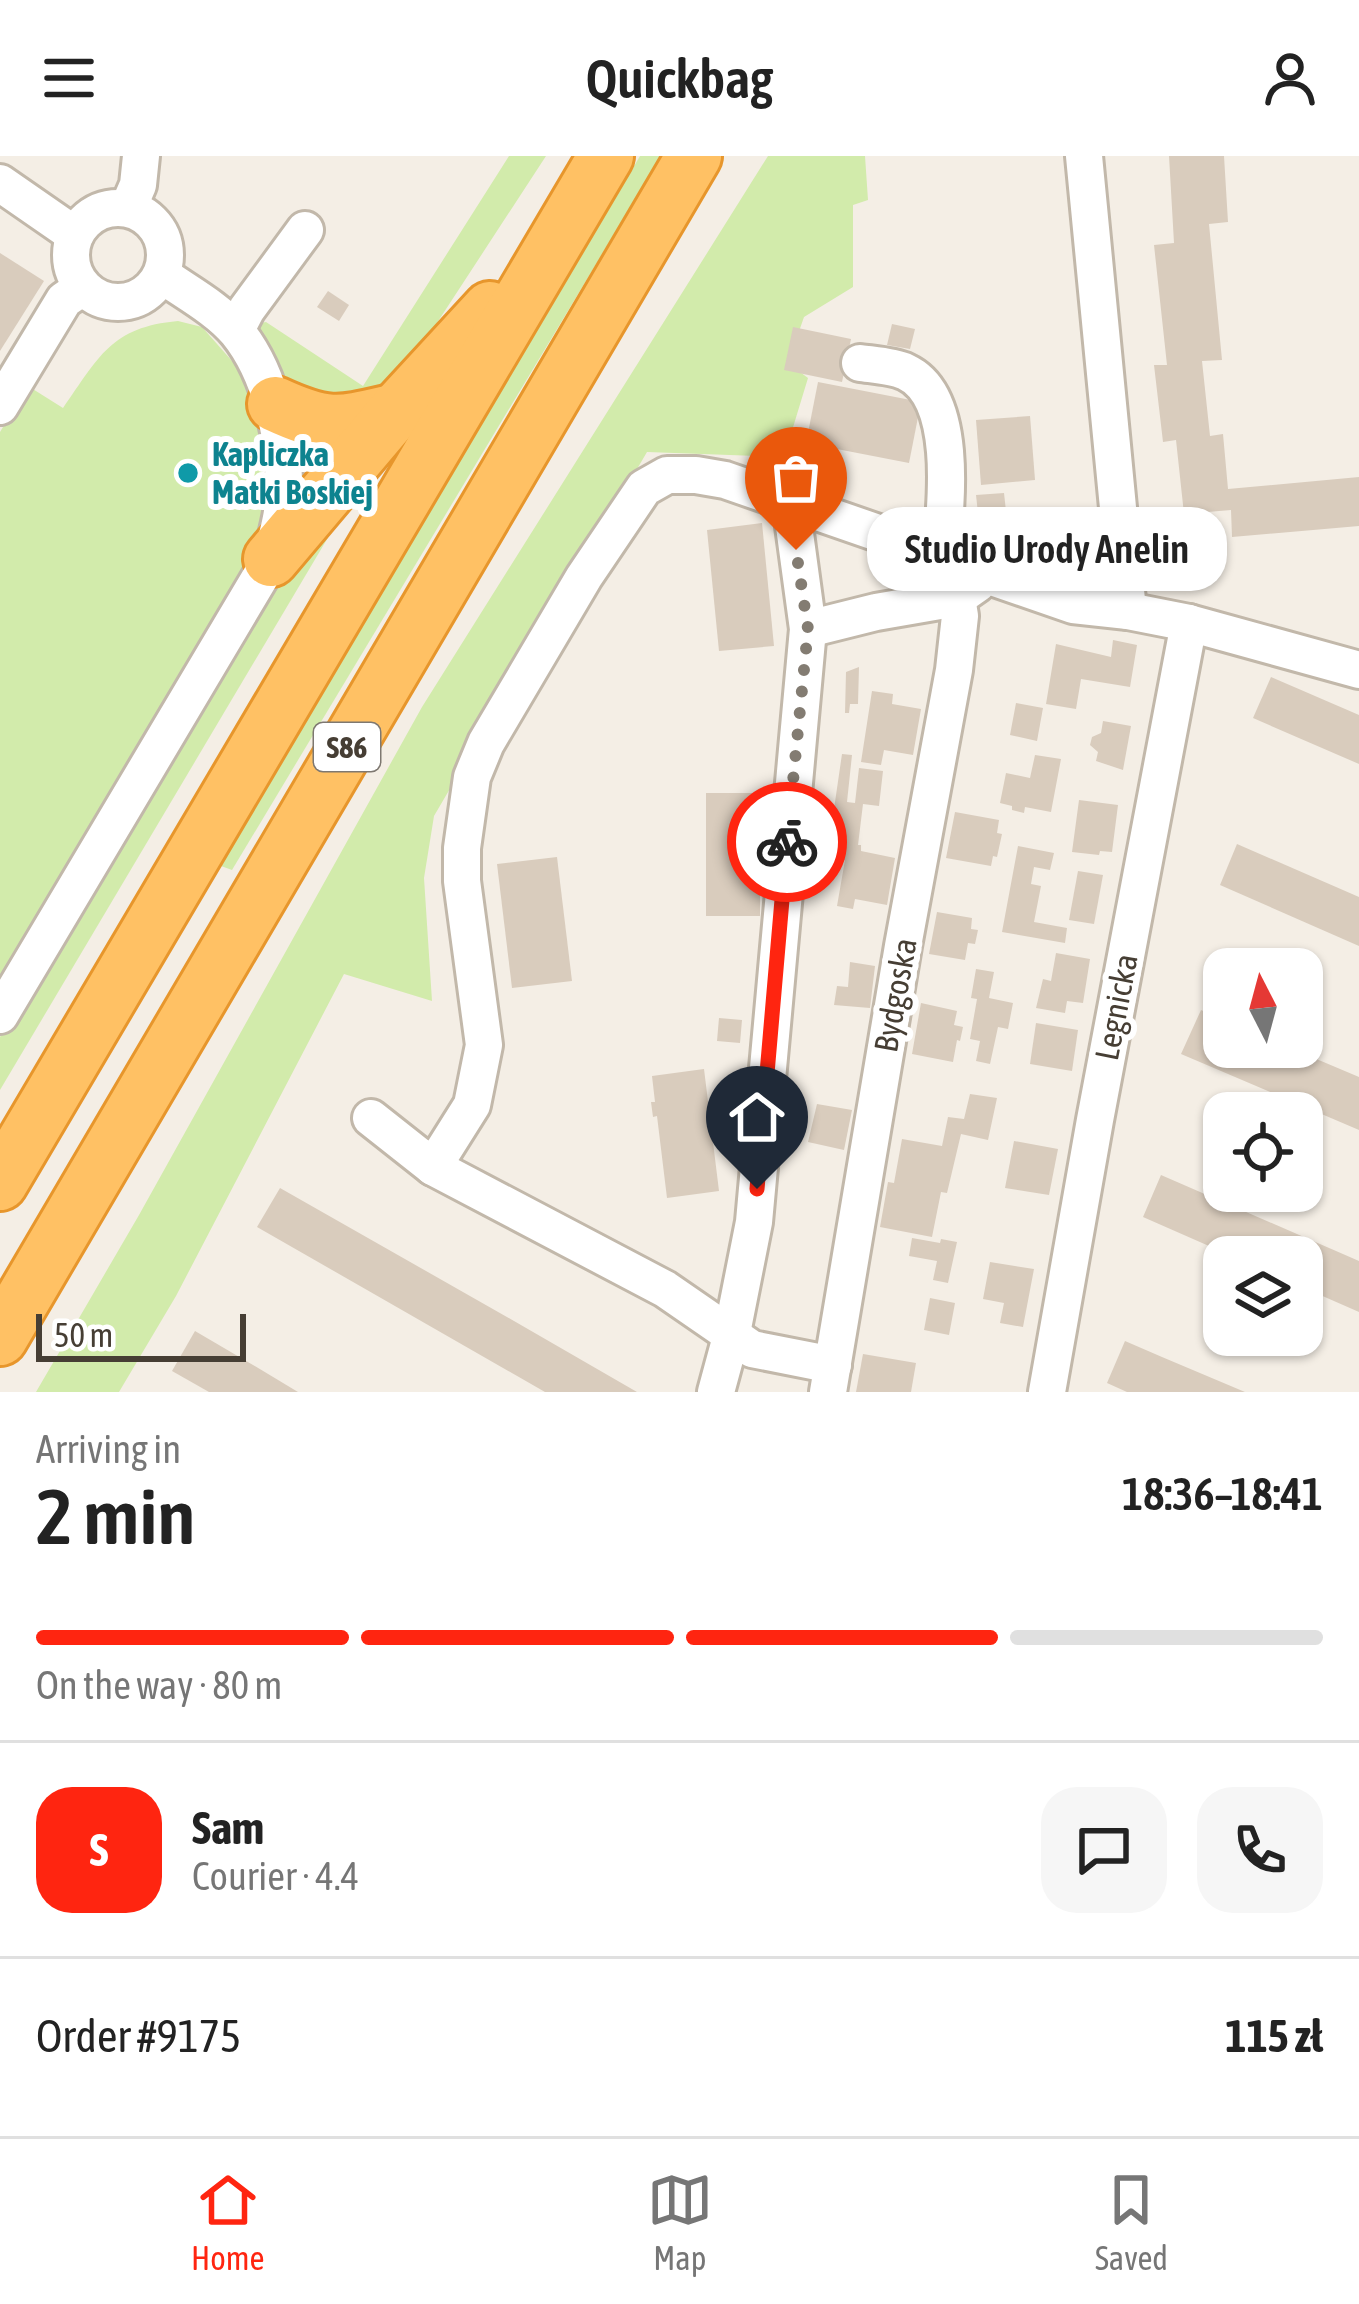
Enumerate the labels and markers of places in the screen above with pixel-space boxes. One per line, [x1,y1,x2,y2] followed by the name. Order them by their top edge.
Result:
[745,427,847,550] pin
[212,435,373,511] place label: Kapliczka Matki Boskiej
[175,460,201,486] marker: Kapliczka Matki Boskiej
[868,508,1228,592] callout: Studio Urody Anelin
[706,1066,808,1189] pin

